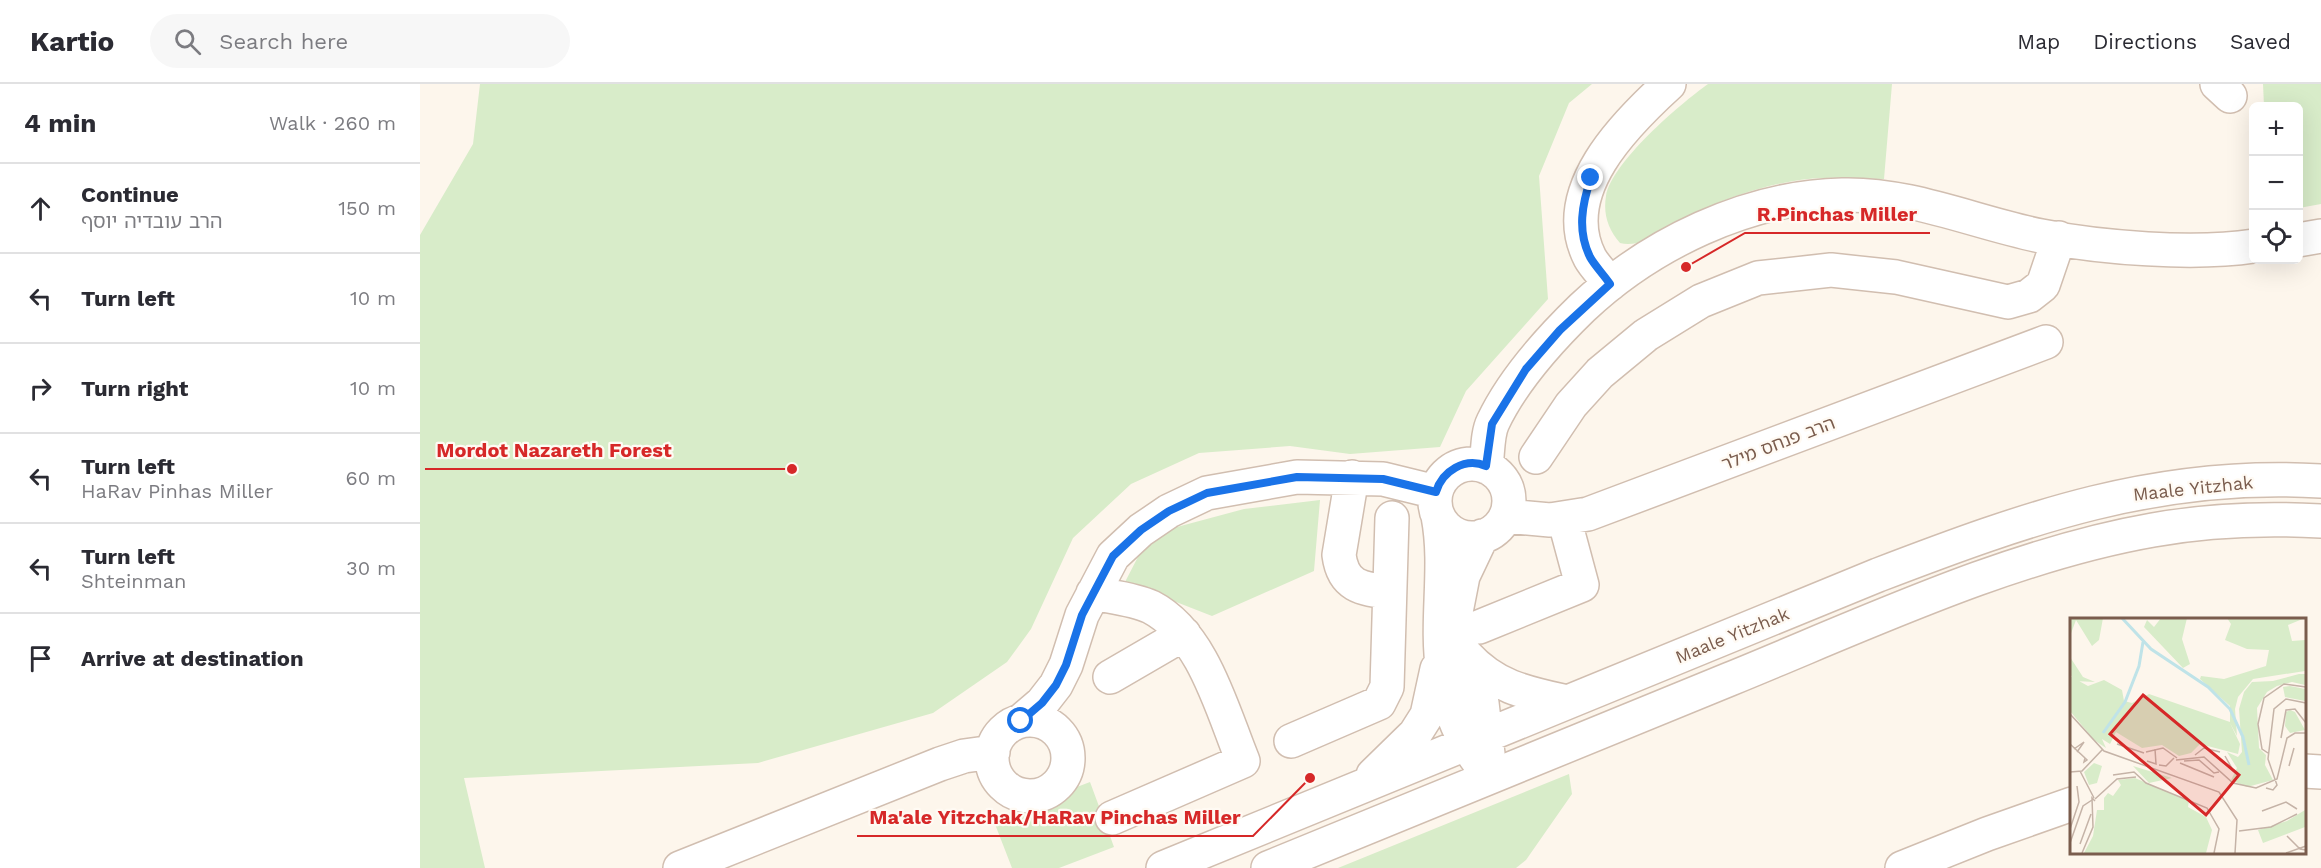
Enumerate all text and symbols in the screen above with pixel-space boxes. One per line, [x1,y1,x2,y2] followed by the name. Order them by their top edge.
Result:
[150,14,570,68] search box
[30,25,114,58] text: Kartio
[171,25,204,58] icon: search
[219,29,348,54] text: Search here
[2017,29,2060,54] text: Map
[2093,29,2197,54] text: Directions
[2230,29,2291,54] text: Saved
[2249,102,2303,264] map controls
[2249,102,2303,156] button: +
[24,108,96,138] text: 4 min
[269,111,396,135] text: Walk · 260 m
[2249,156,2303,210] button: −
[1577,164,1603,190] route end
[81,182,179,207] text: Continue
[24,192,57,225] icon: ahead
[1745,195,1930,233] callout: R.Pinchas Miller
[338,196,396,220] text: 150 m
[1757,202,1918,226] text: R.Pinchas Miller
[81,209,223,233] text: הרב עובדיה יוסף
[2249,210,2303,264] button: locate
[24,282,57,315] icon: left
[81,286,175,311] text: Turn left
[350,286,396,310] text: 10 m
[24,372,57,405] icon: right
[81,376,188,401] text: Turn right
[350,376,396,400] text: 10 m
[1718,412,1838,474] street label: הרב פנחס מילר
[425,431,684,469] callout: Mordot Nazareth Forest
[436,438,672,462] text: Mordot Nazareth Forest
[81,454,175,479] text: Turn left
[24,462,57,495] icon: left
[346,466,396,490] text: 60 m
[2132,471,2254,505] street label: Maale Yitzhak
[81,479,273,503] text: HaRav Pinhas Miller
[81,544,175,569] text: Turn left
[24,552,57,585] icon: left
[346,556,396,580] text: 30 m
[81,569,186,593] text: Shteinman
[1672,603,1792,667] street label: Maale Yitzhak
[2070,618,2306,853] inset map
[24,642,57,675] icon: arrive
[81,646,304,671] text: Arrive at destination
[1007,707,1033,733] route start
[857,798,1253,836] callout: Ma'ale Yitzchak/HaRav Pinchas Miller
[869,805,1241,829] text: Ma'ale Yitzchak/HaRav Pinchas Miller

